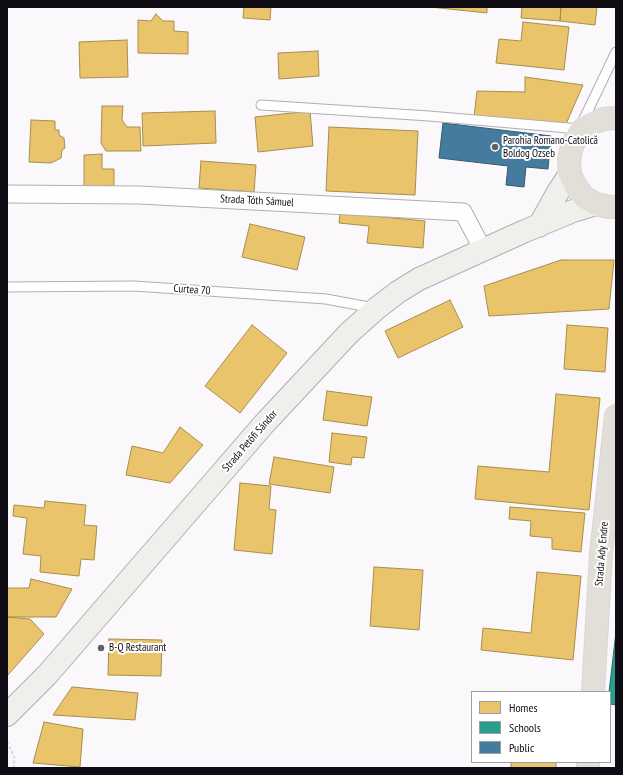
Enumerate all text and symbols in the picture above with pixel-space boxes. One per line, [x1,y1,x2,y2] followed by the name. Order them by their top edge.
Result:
[503,134,598,160] place label: Parohia Romano-Catolică Boldog Ozseb
[490,142,500,152] marker: Parohia Romano-Catolică Boldog Ozseb
[220,192,294,210] street label: Strada Tóth Sámuel
[173,282,211,298] street label: Curtea 70
[220,408,280,474] street label: Strada Petőfi Sándor
[593,521,611,587] street label: Strada Ady Endre
[109,641,166,655] place label: B-Q Restaurant
[96,643,106,653] marker: B-Q Restaurant
[471,691,611,763] legend
[509,700,537,715] text: Homes
[509,720,541,735] text: Schools
[509,740,534,755] text: Public

